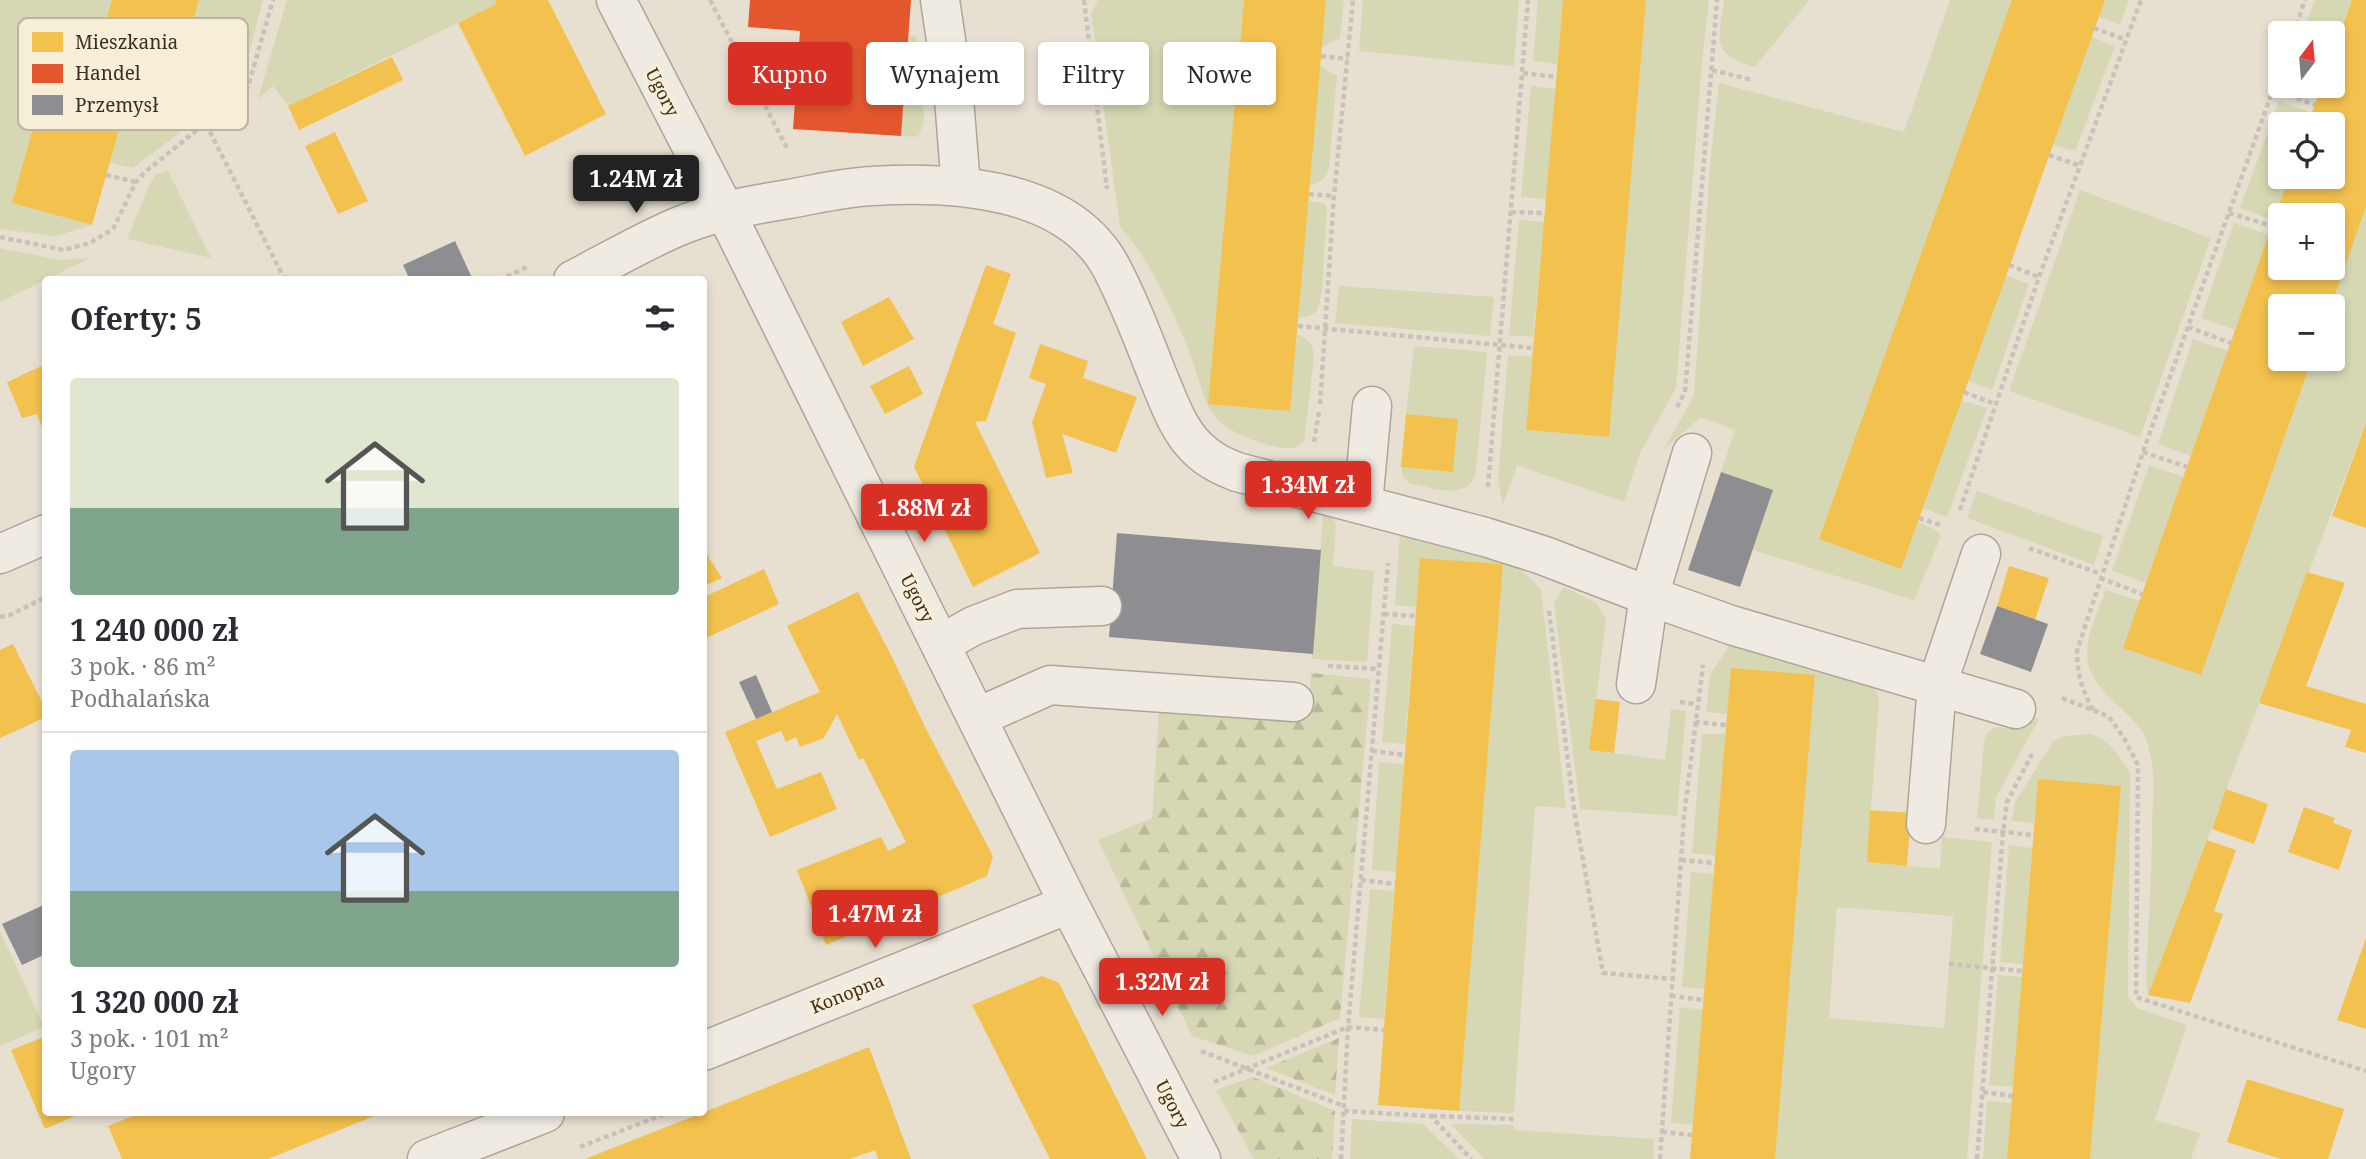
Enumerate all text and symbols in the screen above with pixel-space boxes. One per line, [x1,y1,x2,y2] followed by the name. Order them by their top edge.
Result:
[18,18,248,130] legend
[2268,21,2345,98] north arrow
[2268,21,2345,371] map controls
[75,29,178,55] text: Mieszkania
[728,42,852,105] chip: Kupno
[866,42,1024,105] chip: Wynajem
[1038,42,1149,105] chip: Filtry
[1163,42,1276,105] chip: Nowe
[75,60,141,86] text: Handel
[641,64,686,121] street label: Ugory
[75,92,158,118] text: Przemysł
[2268,112,2345,189] button: locate
[564,156,708,215] pin: 1.24M zł
[589,162,683,194] text: 1.24M zł
[2268,203,2345,280] button: +
[2268,294,2345,371] button: −
[70,298,202,339] text: Oferty: 5
[641,299,679,337] icon: filters
[312,423,438,549] icon: home
[1236,462,1380,521] pin: 1.34M zł
[1261,468,1355,500] text: 1.34M zł
[852,484,996,544] pin: 1.88M zł
[877,491,971,523] text: 1.88M zł
[896,570,941,627] street label: Ugory
[70,609,238,650] text: 1 240 000 zł
[70,650,216,682] text: 3 pok. · 86 m²
[70,682,211,714] text: Podhalańska
[312,795,438,921] icon: home
[803,890,947,950] pin: 1.47M zł
[828,897,922,929] text: 1.47M zł
[1090,958,1234,1018] pin: 1.32M zł
[1115,965,1209,997] text: 1.32M zł
[807,967,887,1019] street label: Konopna
[70,981,238,1022] text: 1 320 000 zł
[70,1022,229,1054] text: 3 pok. · 101 m²
[70,1054,136,1086] text: Ugory
[1151,1076,1196,1133] street label: Ugory

